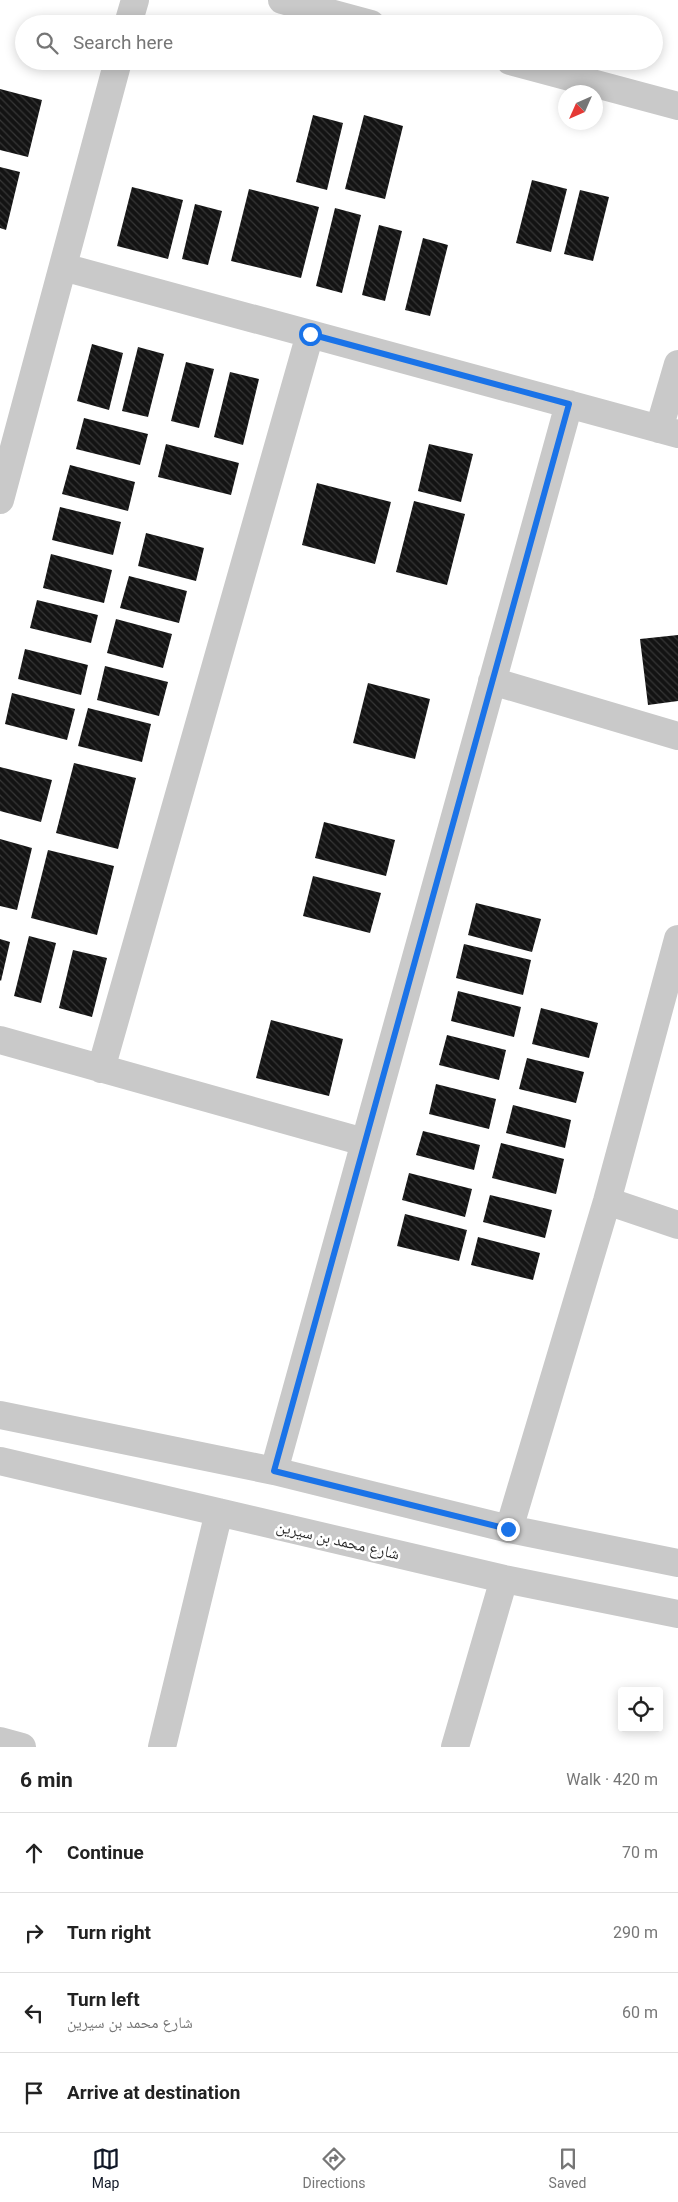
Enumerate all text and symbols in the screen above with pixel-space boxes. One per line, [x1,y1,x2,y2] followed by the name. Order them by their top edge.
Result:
[15,15,663,70] search box
[33,29,61,57] icon: search
[73,31,173,54] text: Search here
[558,85,603,130] north arrow
[299,323,322,346] route start
[274,1517,401,1564] street label: شارع محمد بن سيرين
[497,1518,520,1541] route end
[618,1687,663,1732] map controls
[618,1687,663,1732] button: locate
[20,1768,73,1792] text: 6 min
[566,1770,658,1789] text: Walk · 420 m
[20,1839,48,1867] icon: ahead
[67,1841,144,1864] text: Continue
[622,1843,658,1862] text: 70 m
[20,1919,48,1947] icon: right
[67,1921,151,1944] text: Turn right
[613,1923,658,1942] text: 290 m
[67,1988,140,2011] text: Turn left
[20,1999,48,2027] icon: left
[622,2003,658,2022] text: 60 m
[67,2013,193,2032] text: شارع محمد بن سيرين
[20,2079,48,2107] icon: arrive
[67,2081,240,2104] text: Arrive at destination
[92,2145,120,2191] tab: Map
[303,2145,366,2191] tab: Directions
[549,2145,586,2191] tab: Saved

